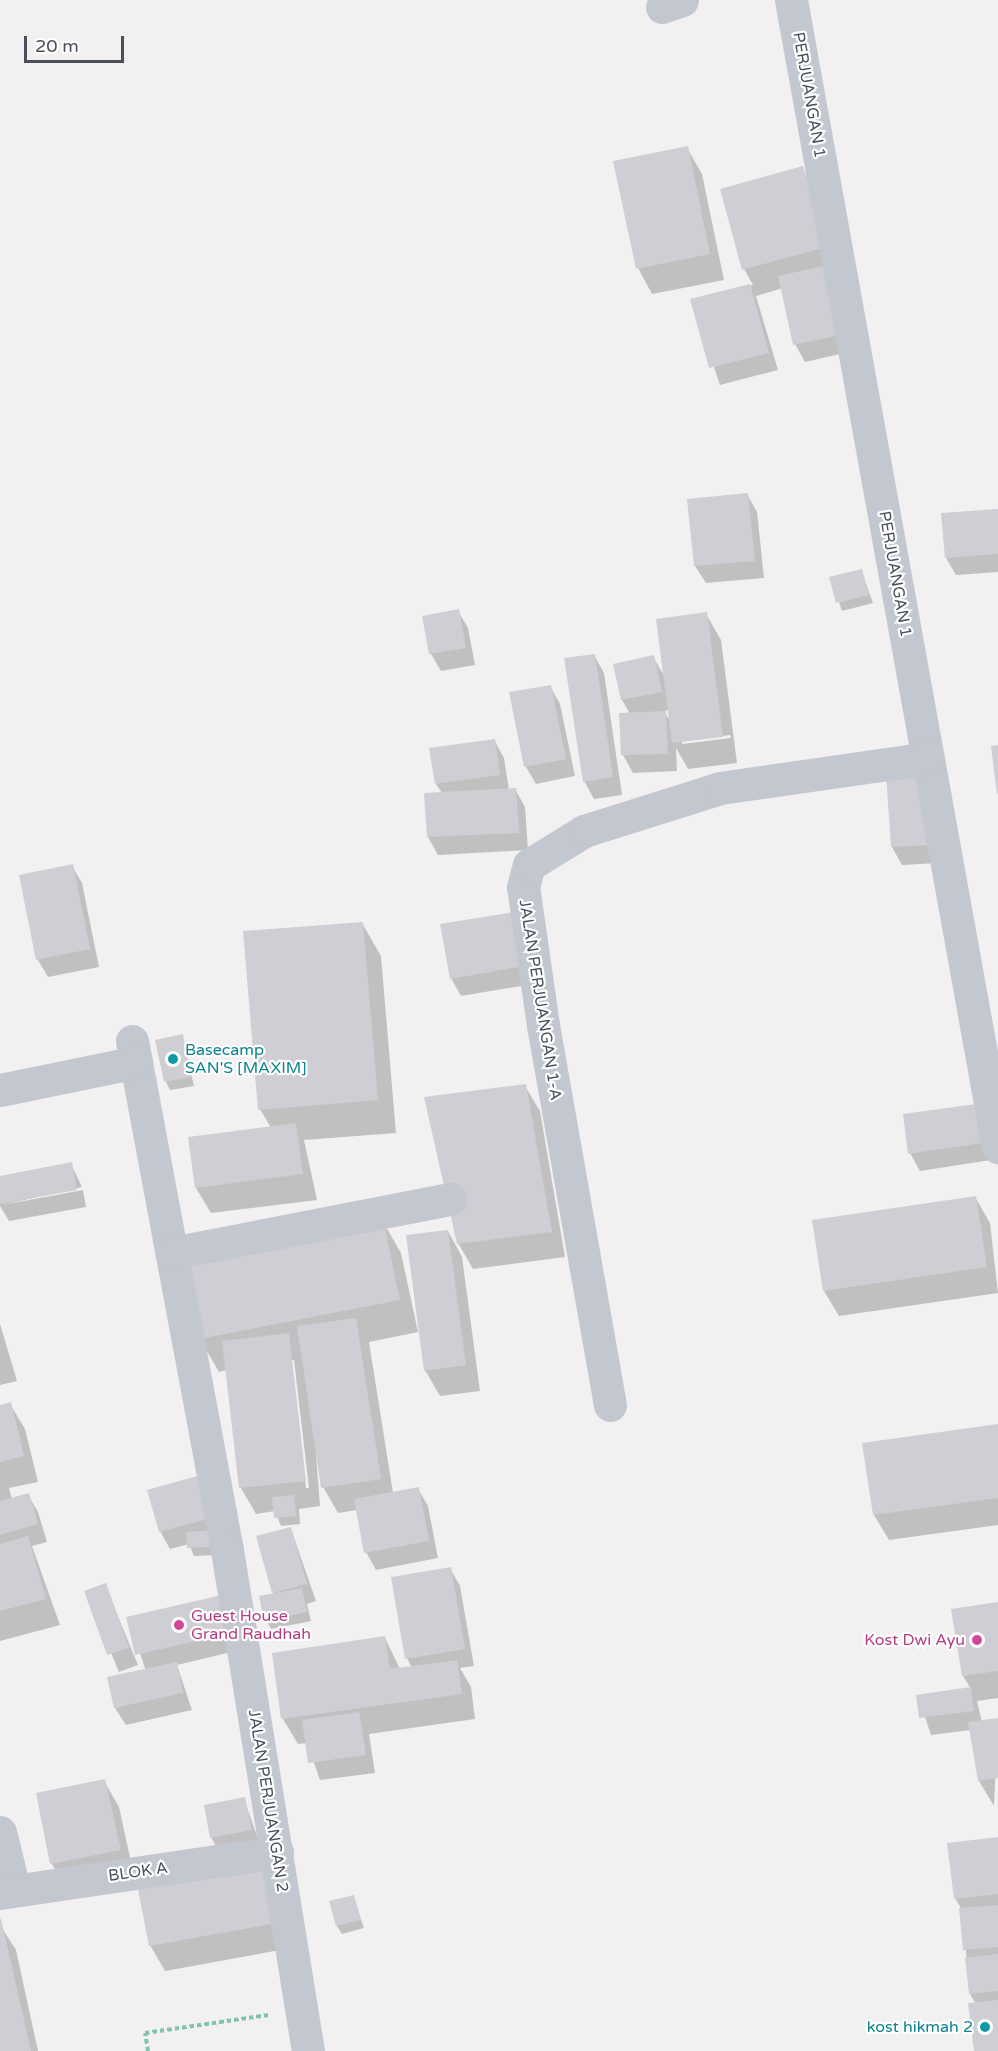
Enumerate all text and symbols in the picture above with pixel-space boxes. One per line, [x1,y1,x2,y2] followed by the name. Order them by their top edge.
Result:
[27,24,128,62] scale bar
[788,31,830,159] street label: PERJUANGAN 1
[35,35,79,57] text: 20 m
[874,510,916,638] street label: PERJUANGAN 1
[515,898,565,1102] street label: JALAN PERJUANGAN 1-A
[185,1040,307,1078] place label: Basecamp SAN'S [MAXIM]
[166,1052,180,1066] marker: Basecamp SAN'S [MAXIM]
[191,1606,311,1644] place label: Guest House Grand Raudhah
[172,1618,186,1632] marker: Guest House Grand Raudhah
[864,1630,965,1650] place label: Kost Dwi Ayu
[970,1633,984,1647] marker: Kost Dwi Ayu
[244,1708,292,1894] street label: JALAN PERJUANGAN 2
[107,1858,169,1886] street label: BLOK A
[867,2017,973,2037] place label: kost hikmah 2
[978,2020,992,2034] marker: kost hikmah 2

